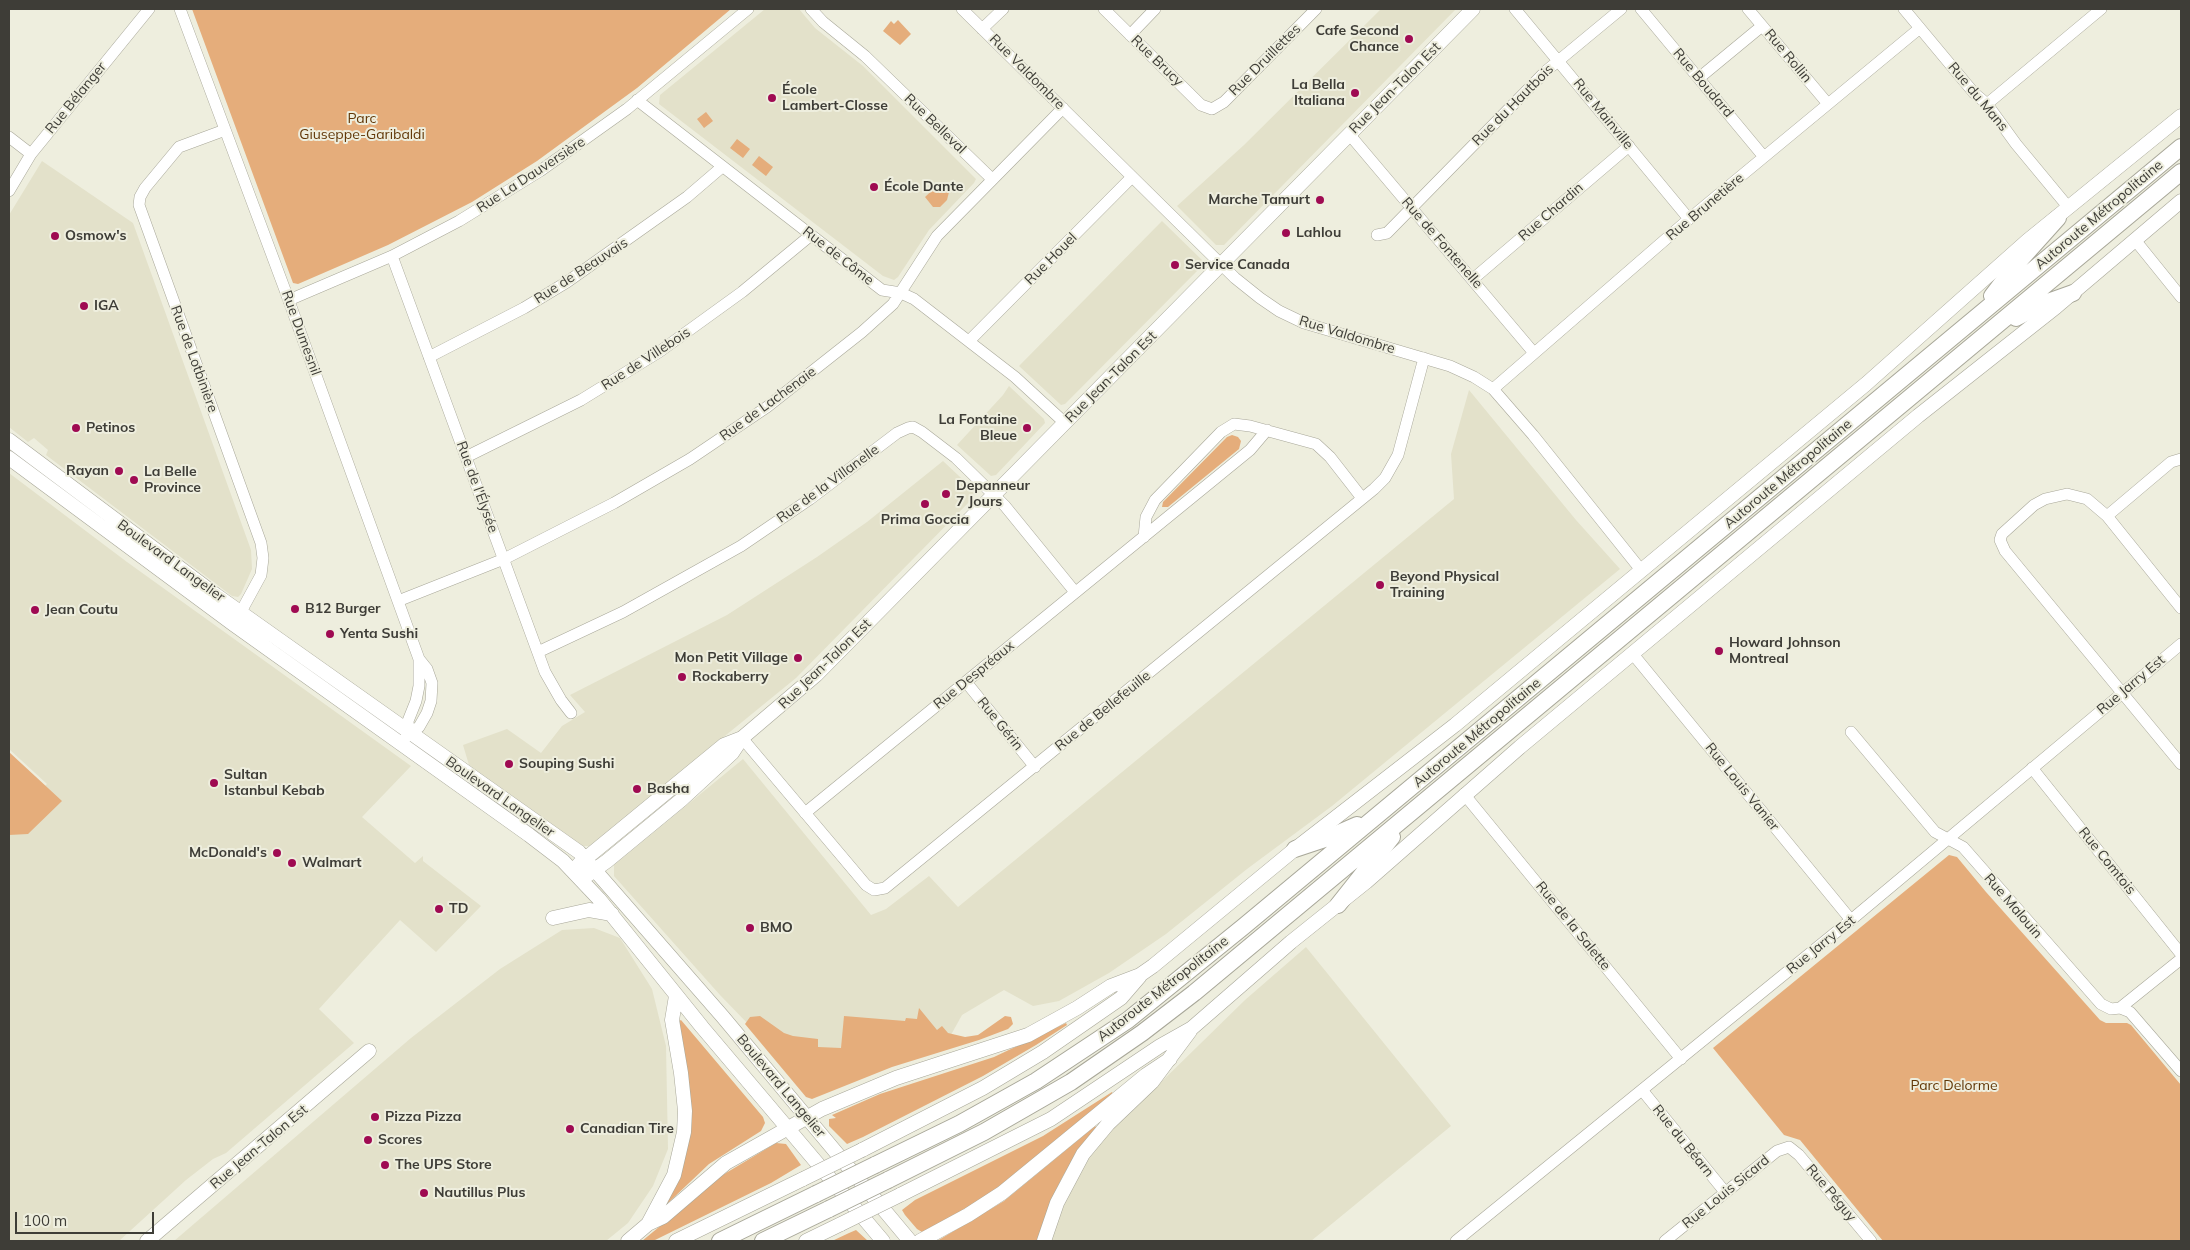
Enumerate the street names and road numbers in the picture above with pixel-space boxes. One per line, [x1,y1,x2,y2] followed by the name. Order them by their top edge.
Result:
[1226,21,1304,99] street label: Rue Druillettes
[1761,26,1815,86] street label: Rue Rollin
[986,31,1068,113] street label: Rue Valdombre
[1127,32,1187,90] street label: Rue Brucy
[1346,39,1444,137] street label: Rue Jean-Talon Est
[1669,45,1737,121] street label: Rue Boudard
[42,59,110,137] street label: Rue Bélanger
[1944,59,2012,135] street label: Rue du Mans
[1469,61,1557,149] street label: Rue du Hautbois
[1569,75,1637,153] street label: Rue Mainville
[901,90,969,158] street label: Rue Belleval
[474,134,588,216] street label: Rue La Dauversière
[2032,157,2166,273] street label: Autoroute Métropolitaine
[1663,170,1747,244] street label: Rue Brunetière
[1515,179,1587,245] street label: Rue Chardin
[1398,194,1486,292] street label: Rue de Fontenelle
[799,223,877,289] street label: Rue de Côme
[1021,229,1081,289] street label: Rue Houel
[531,234,631,308] street label: Rue de Beauvais
[278,288,324,378] street label: Rue Dumesnil
[167,303,221,415] street label: Rue de Lotbinière
[1297,312,1397,358] street label: Rue Valdombre
[598,324,694,394] street label: Rue de Villebois
[1062,328,1160,426] street label: Rue Jean-Talon Est
[717,363,819,445] street label: Rue de Lachenaie
[1721,416,1855,532] street label: Autoroute Métropolitaine
[453,439,501,535] street label: Rue de l'Élysée
[774,441,882,527] street label: Rue de la Villanelle
[114,516,228,606] street label: Boulevard Langelier
[775,616,875,712] street label: Rue Jean-Talon Est
[930,637,1018,713] street label: Rue Despréaux
[2094,652,2168,718] street label: Rue Jarry Est
[1052,667,1154,755] street label: Rue de Bellefeuille
[1410,675,1544,791] street label: Autoroute Métropolitaine
[973,694,1027,754] street label: Rue Gérin
[1701,740,1783,834] street label: Rue Louis Vanier
[442,753,558,841] street label: Boulevard Langelier
[2075,824,2139,898] street label: Rue Comtois
[1980,870,2046,942] street label: Rue Malouin
[1532,878,1614,974] street label: Rue de la Salette
[1783,912,1859,978] street label: Rue Jarry Est
[1094,933,1232,1045] street label: Autoroute Métropolitaine
[733,1031,829,1141] street label: Boulevard Langelier
[207,1101,311,1193] street label: Rue Jean-Talon Est
[1649,1102,1717,1180] street label: Rue du Béarn
[1679,1152,1773,1232] street label: Rue Louis Sicard
[1802,1161,1860,1225] street label: Rue Péguy

